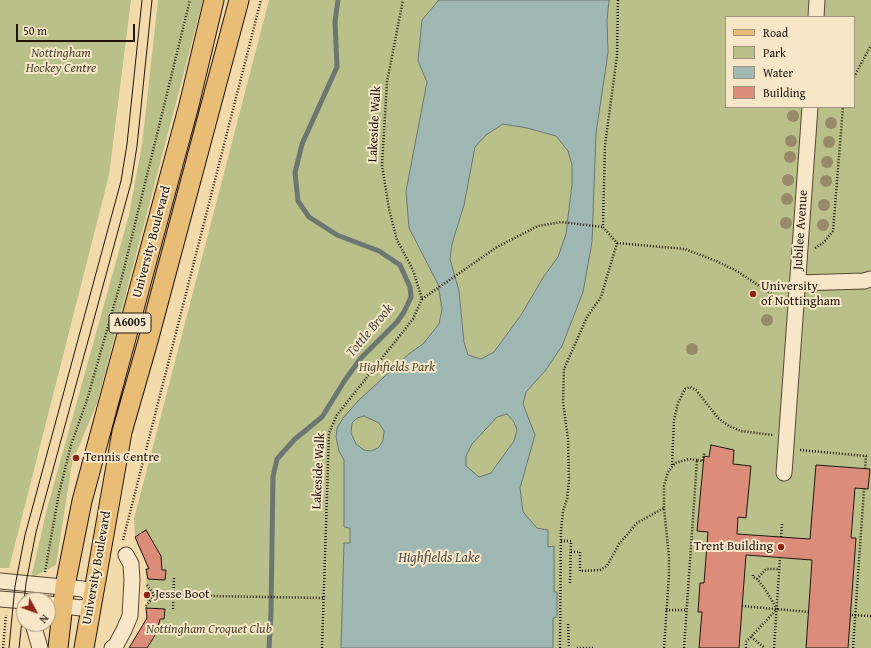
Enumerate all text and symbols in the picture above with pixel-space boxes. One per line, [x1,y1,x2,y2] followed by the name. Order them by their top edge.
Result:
[18,16,137,42] scale bar
[725,16,855,108] legend
[23,22,47,39] text: 50 m
[763,24,788,41] text: Road
[763,44,786,61] text: Park
[26,46,96,77] park label: Nottingham Hockey Centre
[763,64,793,81] text: Water
[763,84,806,101] text: Building
[365,85,385,163] street label: Lakeside Walk
[130,184,174,300] street label: University Boulevard
[790,189,812,271] street label: Jubilee Avenue
[761,279,840,310] place label: University of Nottingham
[748,289,758,299] marker: University of Nottingham
[343,301,397,361] water label: Tottle Brook
[109,313,151,333] road number: A6005
[359,360,435,376] park label: Highfields Park
[309,432,329,510] street label: Lakeside Walk
[84,450,159,466] place label: Tennis Centre
[71,453,81,463] marker: Tennis Centre
[79,510,115,626] street label: University Boulevard
[694,539,773,555] place label: Trent Building
[776,542,786,552] marker: Trent Building
[398,550,480,566] water label: Highfields Lake
[155,587,210,603] place label: Jesse Boot
[142,590,152,600] marker: Jesse Boot
[16,592,56,632] north arrow
[36,611,53,627] text: N
[146,622,272,638] park label: Nottingham Croquet Club

